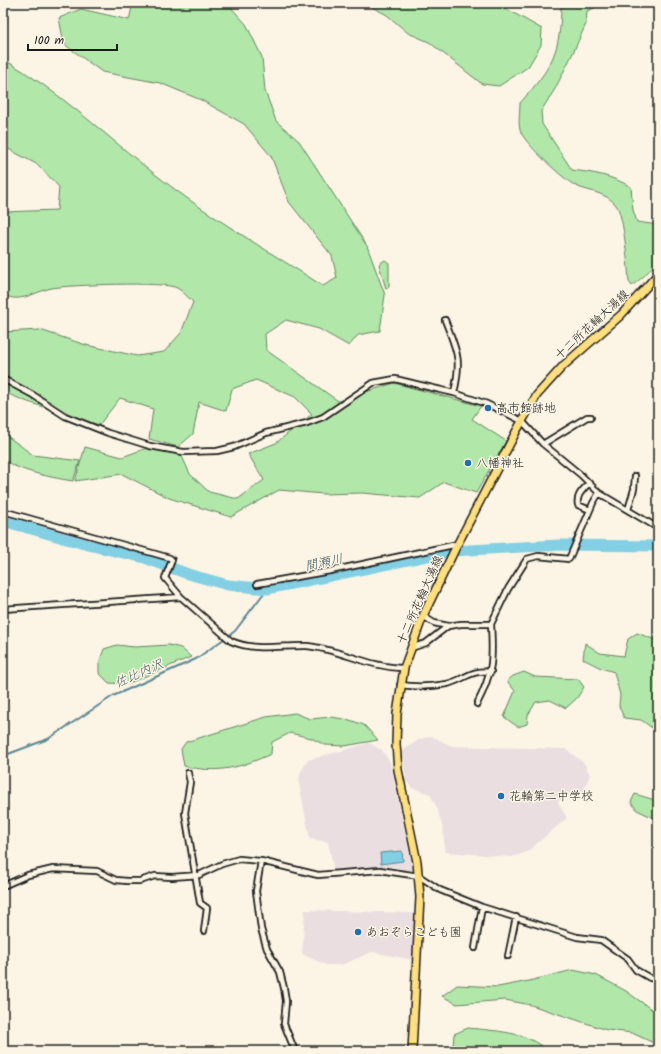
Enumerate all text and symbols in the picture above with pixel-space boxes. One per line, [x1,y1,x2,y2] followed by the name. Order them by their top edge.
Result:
[28,26,117,52] scale bar
[34,31,65,50] text: 100 m
[550,285,634,365] street label: 十二所花輪大湯線
[496,399,556,418] place label: 高市館跡地
[483,403,493,413] marker: 高市館跡地
[476,454,524,473] place label: 八幡神社
[463,458,473,468] marker: 八幡神社
[303,549,345,577] water label: 間瀬川
[392,552,448,648] street label: 十二所花輪大湯線
[111,653,168,694] water label: 佐比内沢
[509,787,593,806] place label: 花輪第二中学校
[496,791,506,801] marker: 花輪第二中学校
[366,923,462,942] place label: あおぞらこども園
[353,927,363,937] marker: あおぞらこども園

